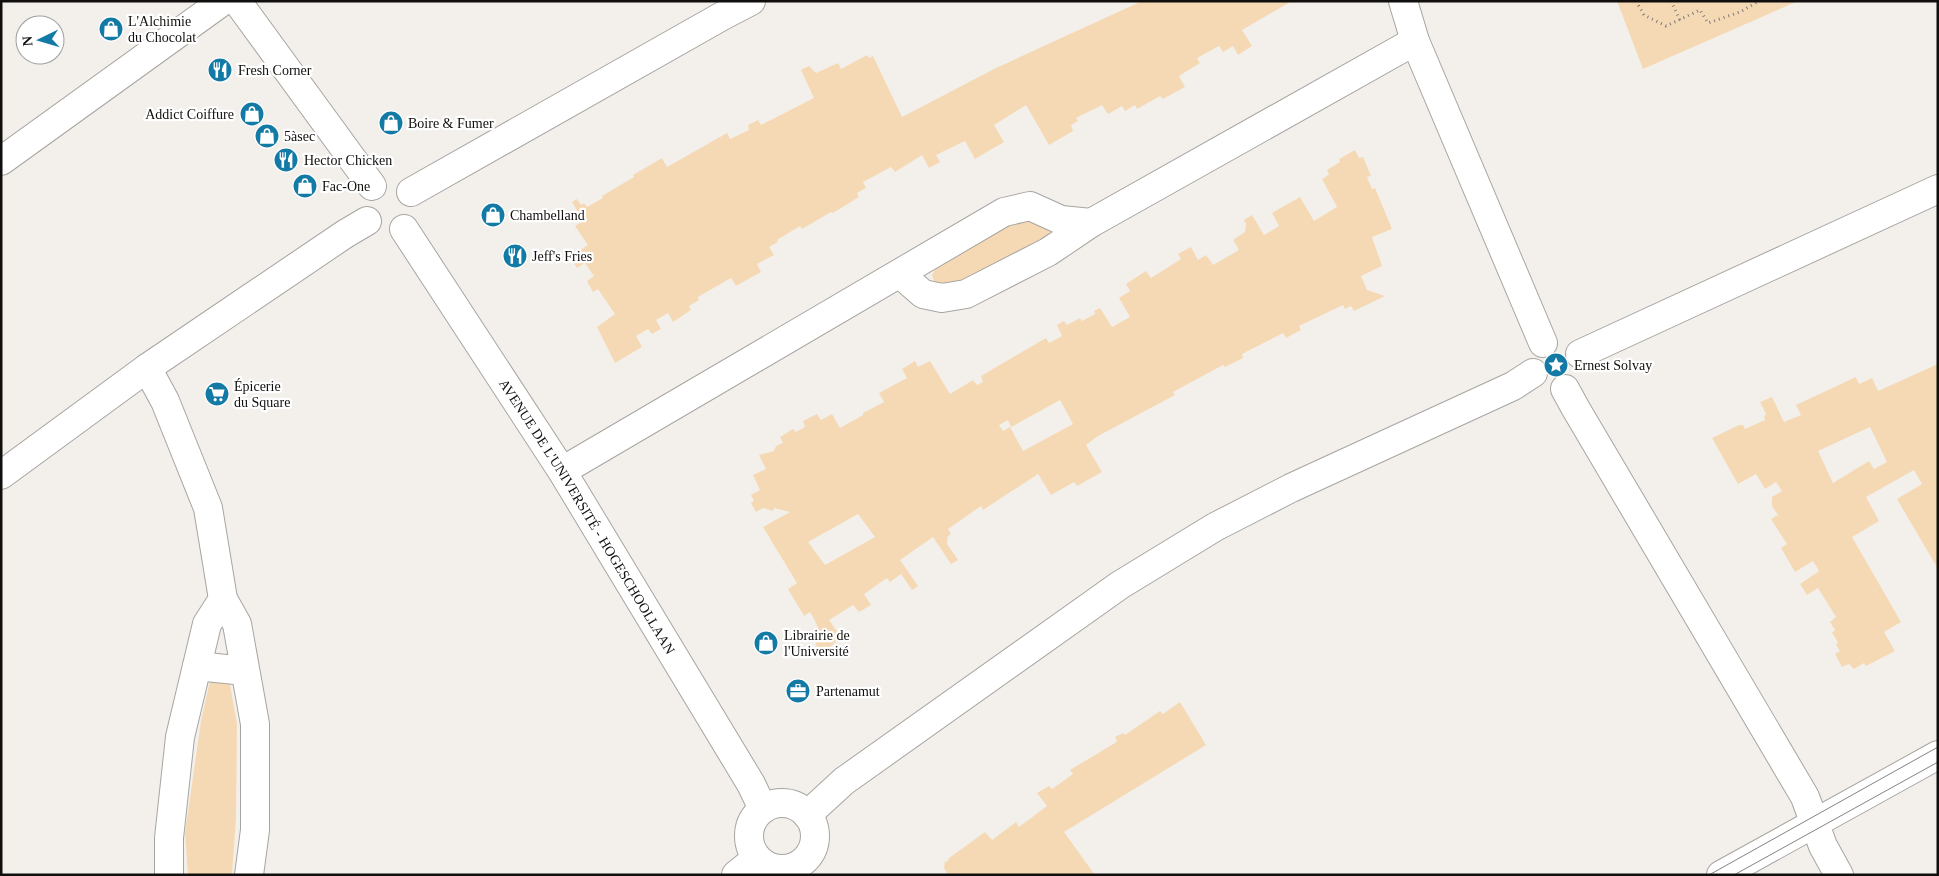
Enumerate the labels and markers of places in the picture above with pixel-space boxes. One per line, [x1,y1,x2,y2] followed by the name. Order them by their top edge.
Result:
[128,14,196,45] place label: L'Alchimie du Chocolat
[98,16,124,42] shop icon: L'Alchimie du Chocolat
[207,57,233,83] restaurant icon: Fresh Corner
[238,63,312,78] place label: Fresh Corner
[239,101,265,127] shop icon: Addict Coiffure
[145,107,234,122] place label: Addict Coiffure
[378,110,404,136] shop icon: Boire & Fumer
[408,116,494,131] place label: Boire & Fumer
[254,123,280,149] shop icon: 5àsec
[284,129,315,144] place label: 5àsec
[273,147,299,173] restaurant icon: Hector Chicken
[304,153,392,168] place label: Hector Chicken
[292,173,318,199] shop icon: Fac-One
[322,179,370,194] place label: Fac-One
[480,202,506,228] shop icon: Chambelland
[510,208,585,223] place label: Chambelland
[502,243,528,269] restaurant icon: Jeff's Fries
[532,249,592,264] place label: Jeff's Fries
[1543,352,1569,378] place icon: Ernest Solvay
[1574,358,1652,373] place label: Ernest Solvay
[234,378,290,410] place label: Épicerie du Square
[204,381,230,407] supermarket icon: Épicerie du Square
[784,628,850,659] place label: Librairie de l'Université
[753,630,779,656] shop icon: Librairie de l'Université
[785,678,811,704] office icon: Partenamut
[816,684,880,699] place label: Partenamut

